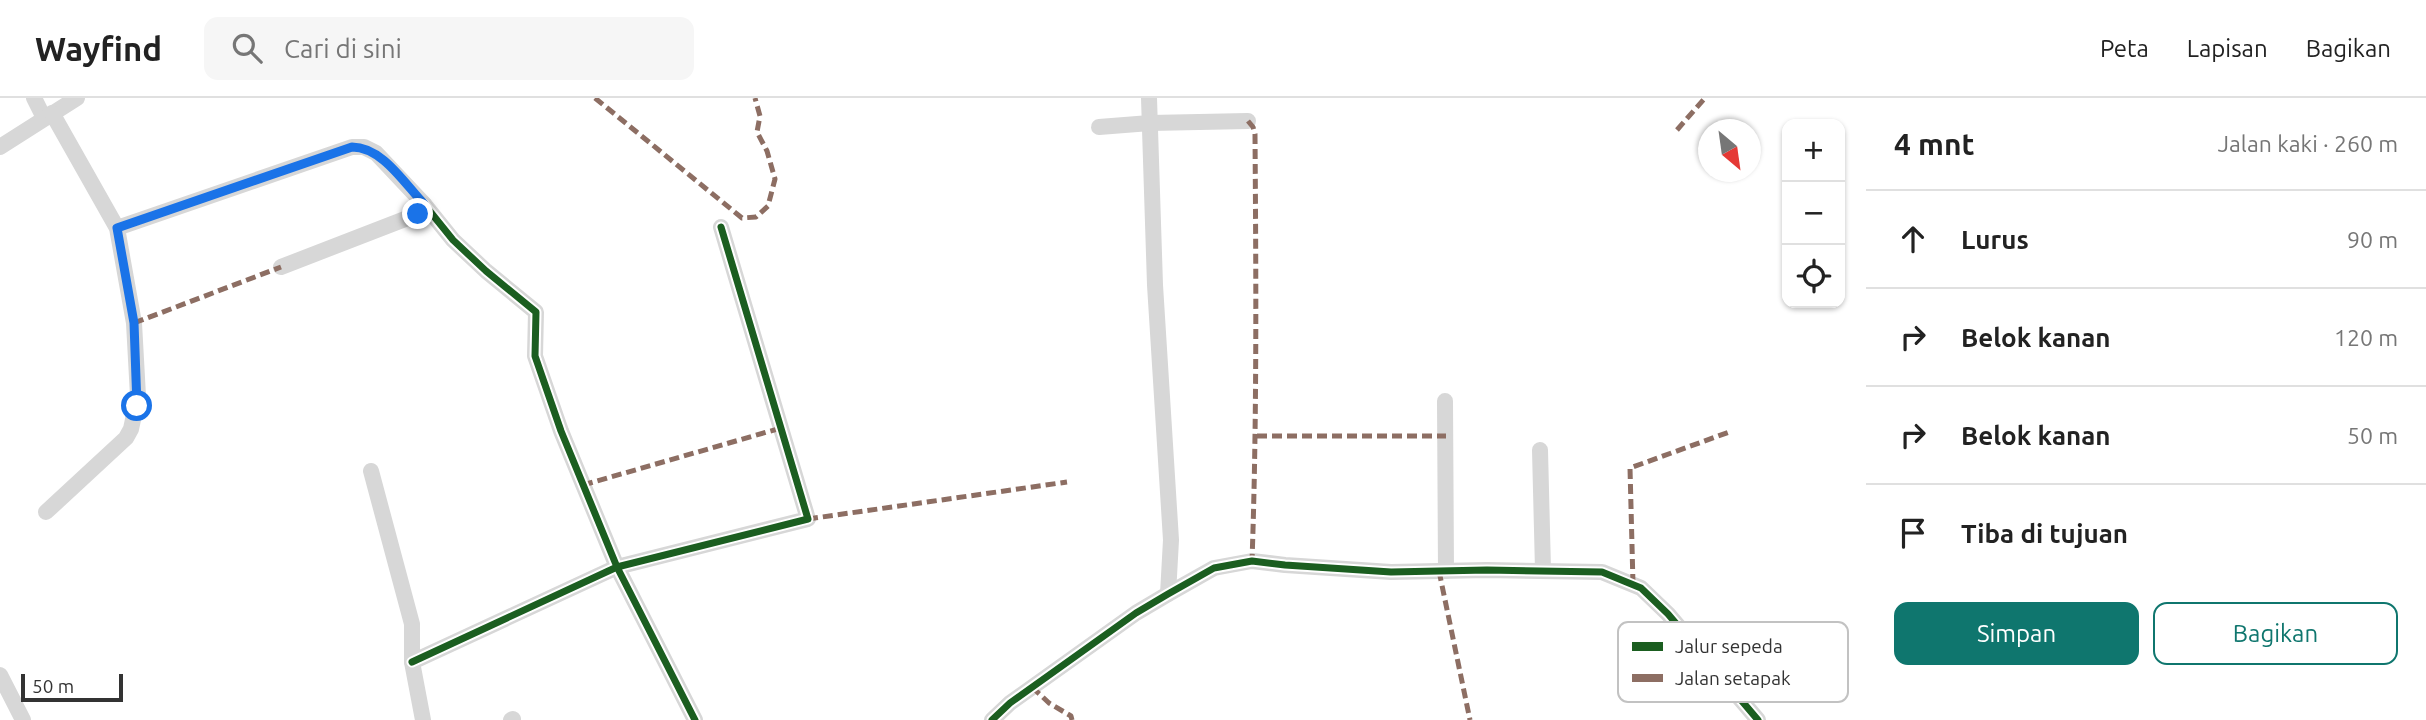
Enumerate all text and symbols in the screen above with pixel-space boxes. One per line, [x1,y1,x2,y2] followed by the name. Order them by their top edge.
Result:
[204,17,694,80] search box
[228,29,266,67] icon: search
[35,30,162,67] text: Wayfind
[284,34,402,63] text: Cari di sini
[2100,35,2149,62] text: Peta
[2187,35,2268,62] text: Lapisan
[2306,35,2391,62] text: Bagikan
[1698,119,1761,182] north arrow
[1782,119,1845,308] map controls
[1782,119,1845,182] button: +
[1894,127,1974,161] text: 4 mnt
[2218,131,2398,156] text: Jalan kaki · 260 m
[1782,182,1845,245] button: −
[402,198,433,229] route end
[1894,220,1932,258] icon: ahead
[1961,225,2029,254] text: Lurus
[2347,227,2398,252] text: 90 m
[1782,245,1845,308] button: locate
[1894,318,1932,356] icon: right
[1961,323,2111,352] text: Belok kanan
[2334,325,2398,350] text: 120 m
[121,390,152,421] route start
[1894,416,1932,454] icon: right
[1961,421,2111,450] text: Belok kanan
[2347,423,2398,448] text: 50 m
[1894,514,1932,552] icon: arrive
[1961,519,2128,548] text: Tiba di tujuan
[1894,602,2139,665] button: Simpan
[2153,602,2398,665] button: Bagikan
[1618,622,1848,702] legend
[1675,635,1783,657] text: Jalur sepeda
[1675,667,1791,689] text: Jalan setapak
[21,671,122,703] scale bar
[32,675,74,697] text: 50 m

